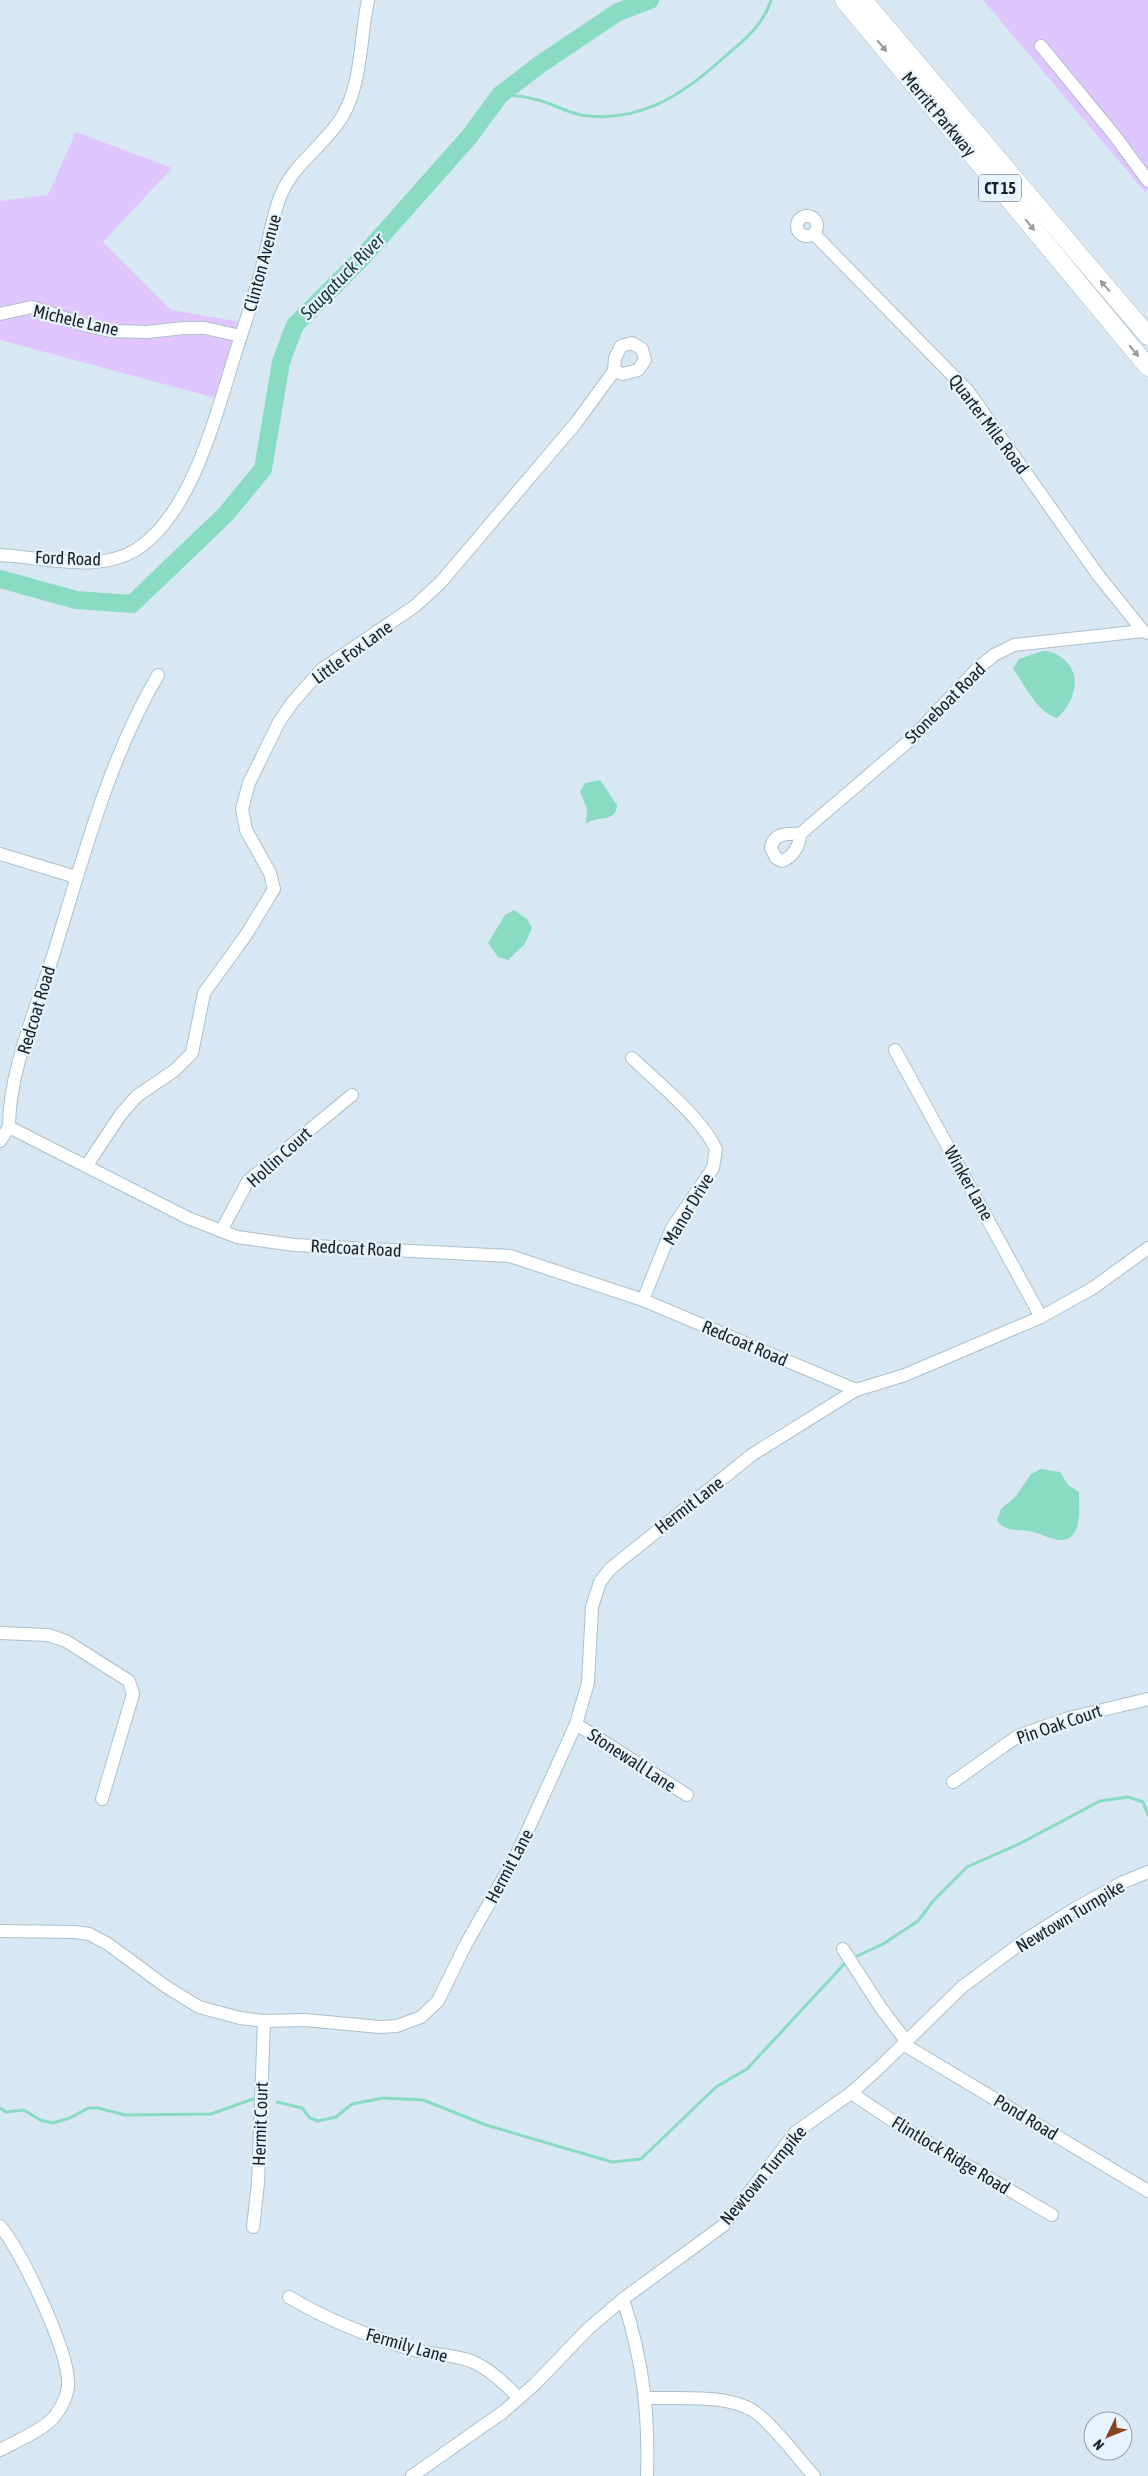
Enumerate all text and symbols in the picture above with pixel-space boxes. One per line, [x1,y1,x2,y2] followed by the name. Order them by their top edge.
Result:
[877,39,888,52] one-way arrow
[897,67,981,161] street label: Merritt Parkway
[979,174,1021,202] road number: CT 15
[239,212,285,314] street label: Clinton Avenue
[1025,219,1036,232] one-way arrow
[295,227,390,325] water label: Saugatuck River
[1100,280,1111,292] one-way arrow
[31,300,121,340] street label: Michele Lane
[1128,344,1140,356] one-way arrow
[945,370,1033,478] street label: Quarter Mile Road
[35,546,101,570] street label: Ford Road
[308,616,396,688] street label: Little Fox Lane
[900,658,990,748] street label: Stoneboat Road
[13,963,59,1057] street label: Redcoat Road
[242,1123,316,1191] street label: Hollin Court
[940,1142,998,1224] street label: Winker Lane
[658,1169,718,1249] street label: Manor Drive
[310,1235,402,1261] street label: Redcoat Road
[699,1316,791,1370] street label: Redcoat Road
[651,1472,727,1538] street label: Hermit Lane
[1014,1700,1104,1748] street label: Pin Oak Court
[584,1724,680,1796] street label: Stonewall Lane
[481,1825,537,1907] street label: Hermit Lane
[1012,1875,1128,1957] street label: Newtown Turnpike
[248,2082,272,2166] street label: Hermit Court
[990,2090,1062,2144] street label: Pond Road
[888,2111,1014,2199] street label: Flintlock Ridge Road
[716,2121,810,2229] street label: Newtown Turnpike
[364,2323,450,2367] street label: Fermily Lane
[1083,2411,1133,2461] north arrow
[1090,2436,1107,2453] text: N

